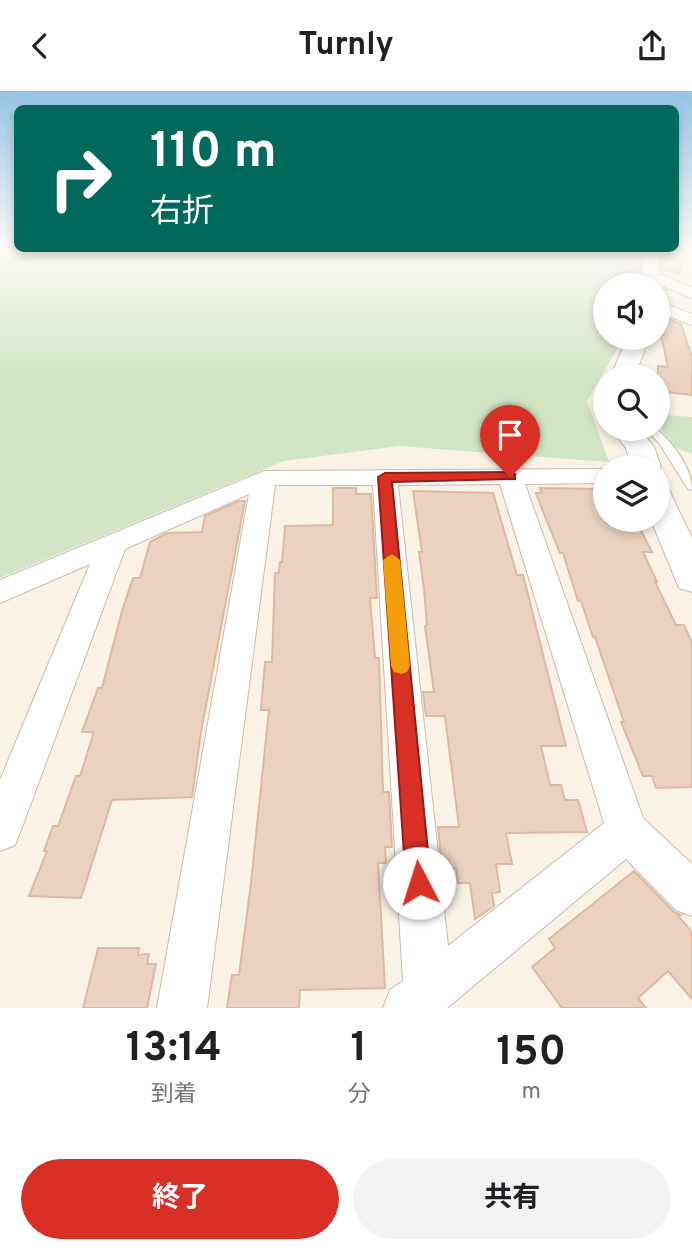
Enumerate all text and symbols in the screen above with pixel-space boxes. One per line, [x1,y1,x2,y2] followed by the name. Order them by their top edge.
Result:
[298,26,394,66] text: Turnly
[21,27,59,65] icon: back
[633,27,671,65] icon: share
[150,123,277,185] text: 110 m
[35,133,126,224] icon: right
[150,193,214,233] text: 右折
[593,273,670,532] map controls
[593,273,670,350] button: sound
[593,364,670,441] button: search
[480,405,540,477] pin
[491,416,529,454] icon: arrive
[593,455,670,532] button: layers
[382,846,456,920] position arrow
[126,1023,222,1076] text: 13:14
[351,1023,367,1076] text: 1
[496,1027,566,1080] text: 150
[521,1078,541,1107] text: m
[151,1081,197,1110] text: 到着
[347,1081,370,1110] text: 分
[21,1159,339,1239] button: 終了
[353,1159,671,1239] button: 共有

